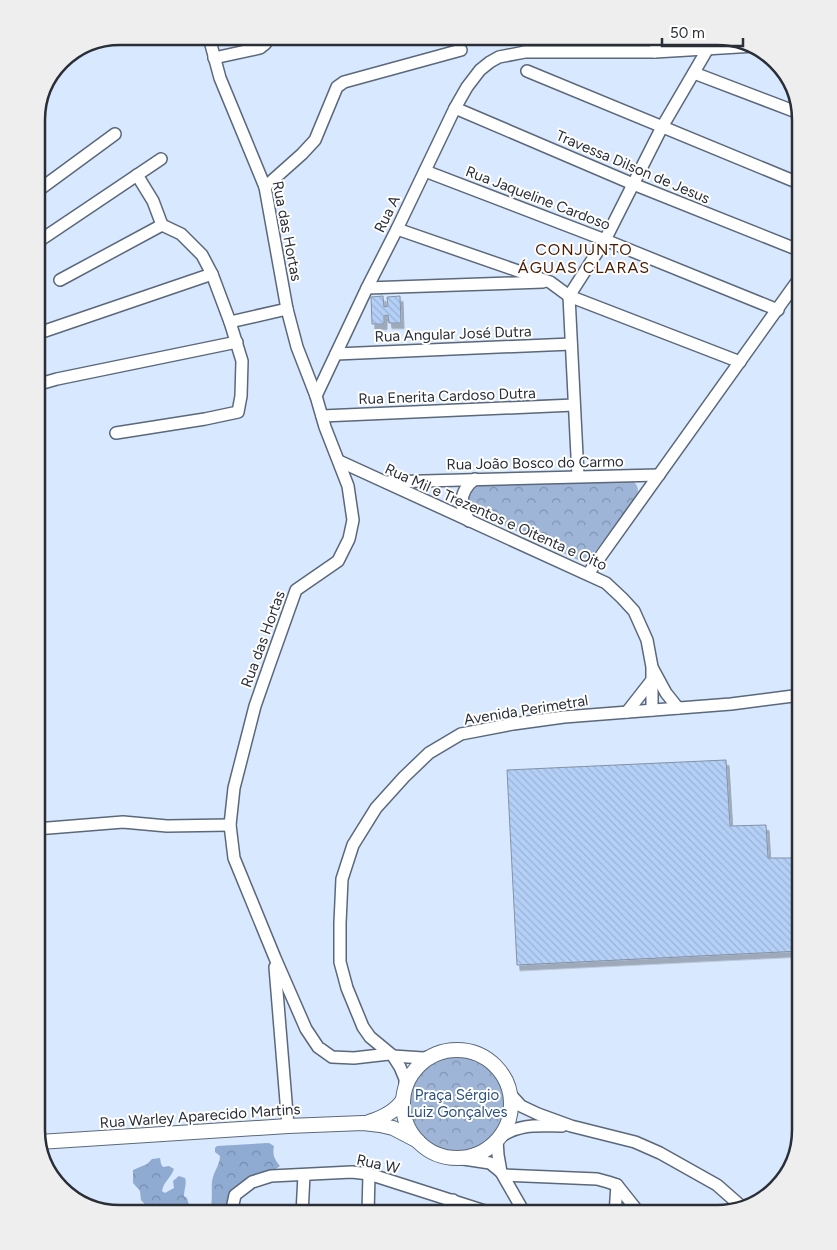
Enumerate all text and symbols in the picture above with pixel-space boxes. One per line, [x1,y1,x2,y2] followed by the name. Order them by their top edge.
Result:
[662,15,743,47] scale bar
[670,24,705,42] text: 50 m
[553,126,713,208] street label: Travessa Dilson de Jesus
[463,162,613,234] street label: Rua Jaqueline Cardoso
[268,179,306,283] street label: Rua das Hortas
[370,192,404,236] street label: Rua A
[518,240,650,277] district label: CONJUNTO ÁGUAS CLARAS
[374,322,532,346] street label: Rua Angular José Dutra
[358,384,536,408] street label: Rua Enerita Cardoso Dutra
[446,452,624,474] street label: Rua João Bosco do Carmo
[382,460,610,574] street label: Rua Mil e Trezentos e Oitenta e Oito
[237,588,289,690] street label: Rua das Hortas
[463,691,589,729] street label: Avenida Perimetral
[406,1086,508,1121] park label: Praça Sérgio Luiz Gonçalves
[99,1100,301,1132] street label: Rua Warley Aparecido Martins
[355,1151,402,1177] street label: Rua W

